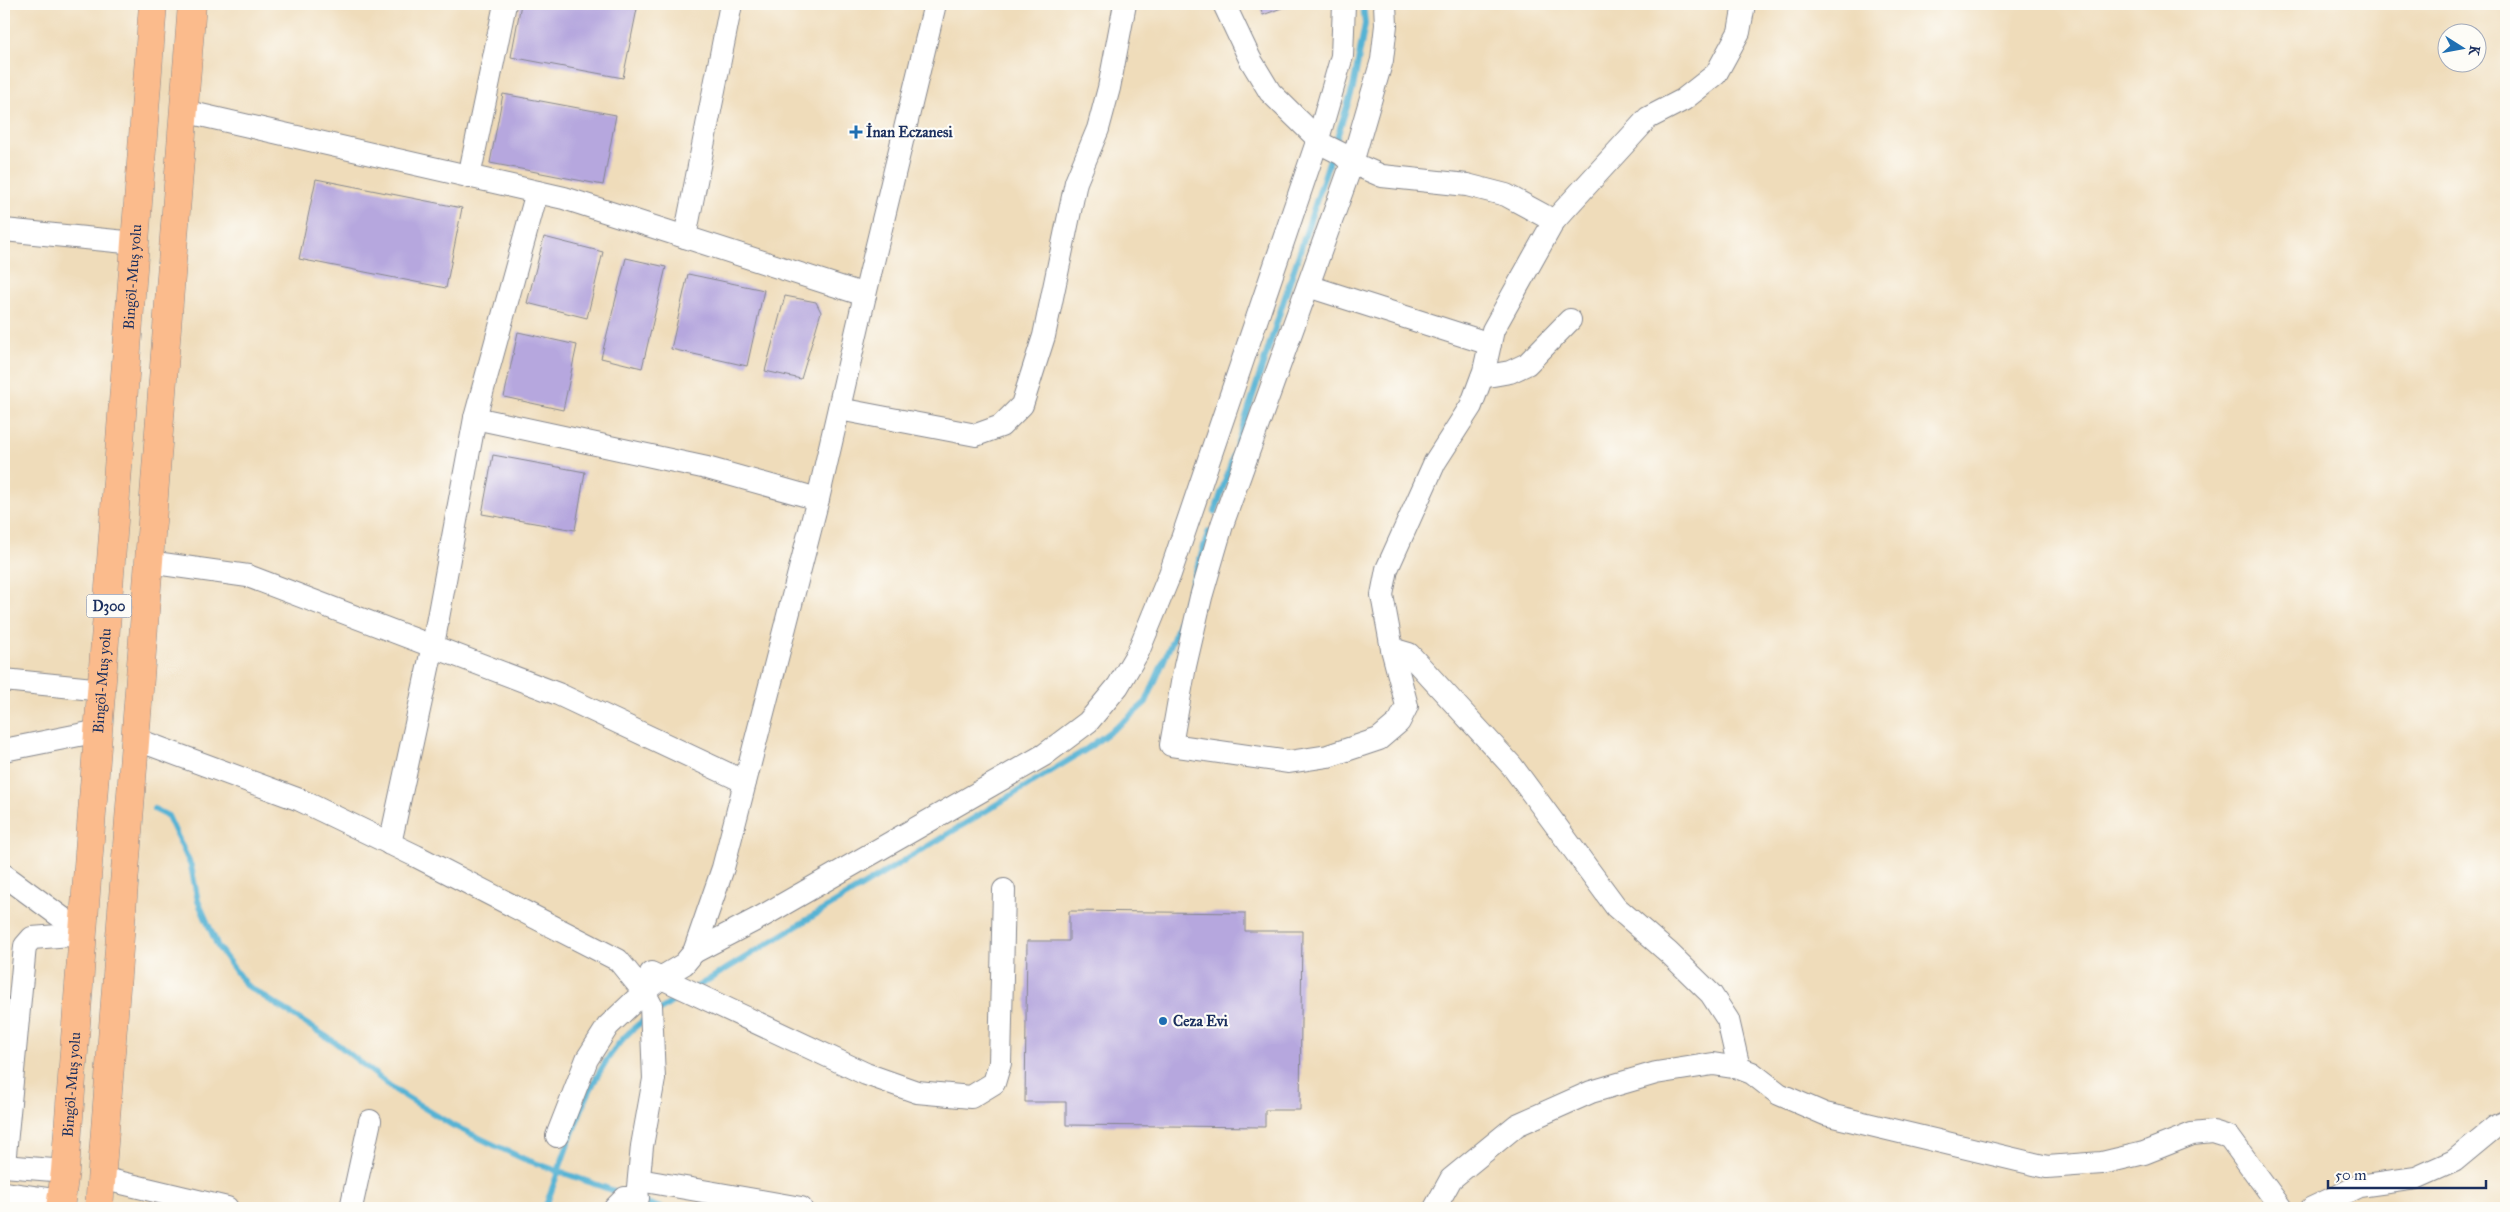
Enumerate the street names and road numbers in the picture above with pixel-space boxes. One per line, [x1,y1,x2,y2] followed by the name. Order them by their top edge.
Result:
[119,224,145,330] street label: Bingöl-Muş yolu
[86,594,132,618] road number: D300
[89,627,115,734] street label: Bingöl-Muş yolu
[59,1031,84,1138] street label: Bingöl-Muş yolu

